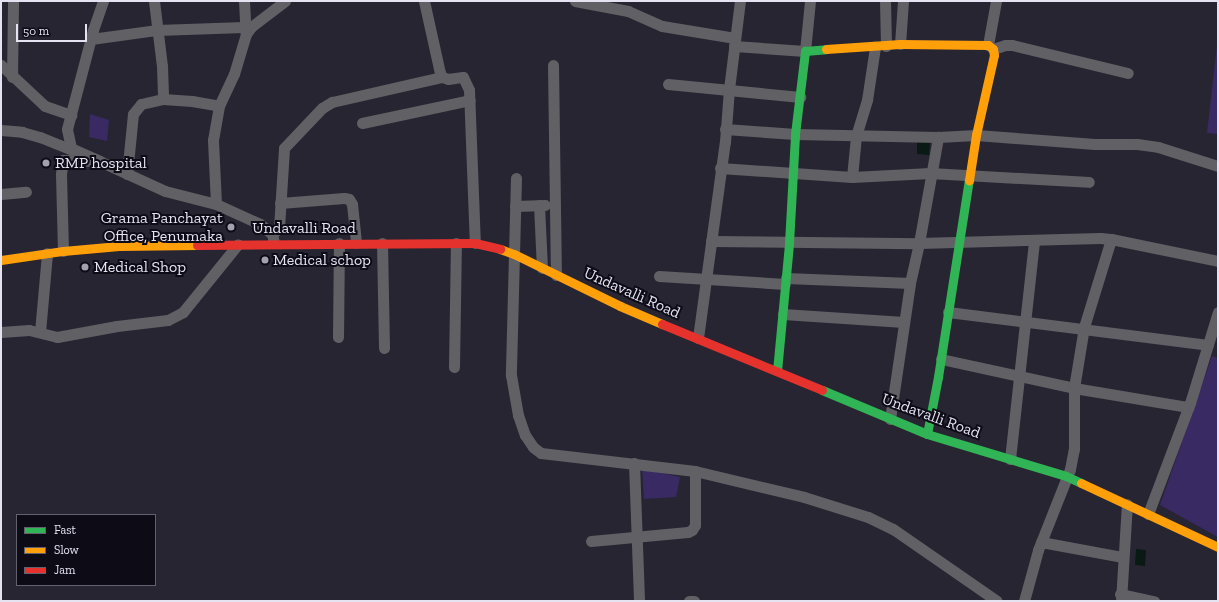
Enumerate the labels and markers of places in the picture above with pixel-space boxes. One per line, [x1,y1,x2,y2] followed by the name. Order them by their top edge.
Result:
[55,153,147,173] place label: RMP hospital
[40,157,52,169] marker: RMP hospital
[101,208,223,246] place label: Grama Panchayat Office, Penumaka
[226,222,236,232] marker: Grama Panchayat Office, Penumaka
[273,250,371,270] place label: Medical schop
[260,255,270,265] marker: Medical schop
[94,257,186,277] place label: Medical Shop
[79,261,91,273] marker: Medical Shop

